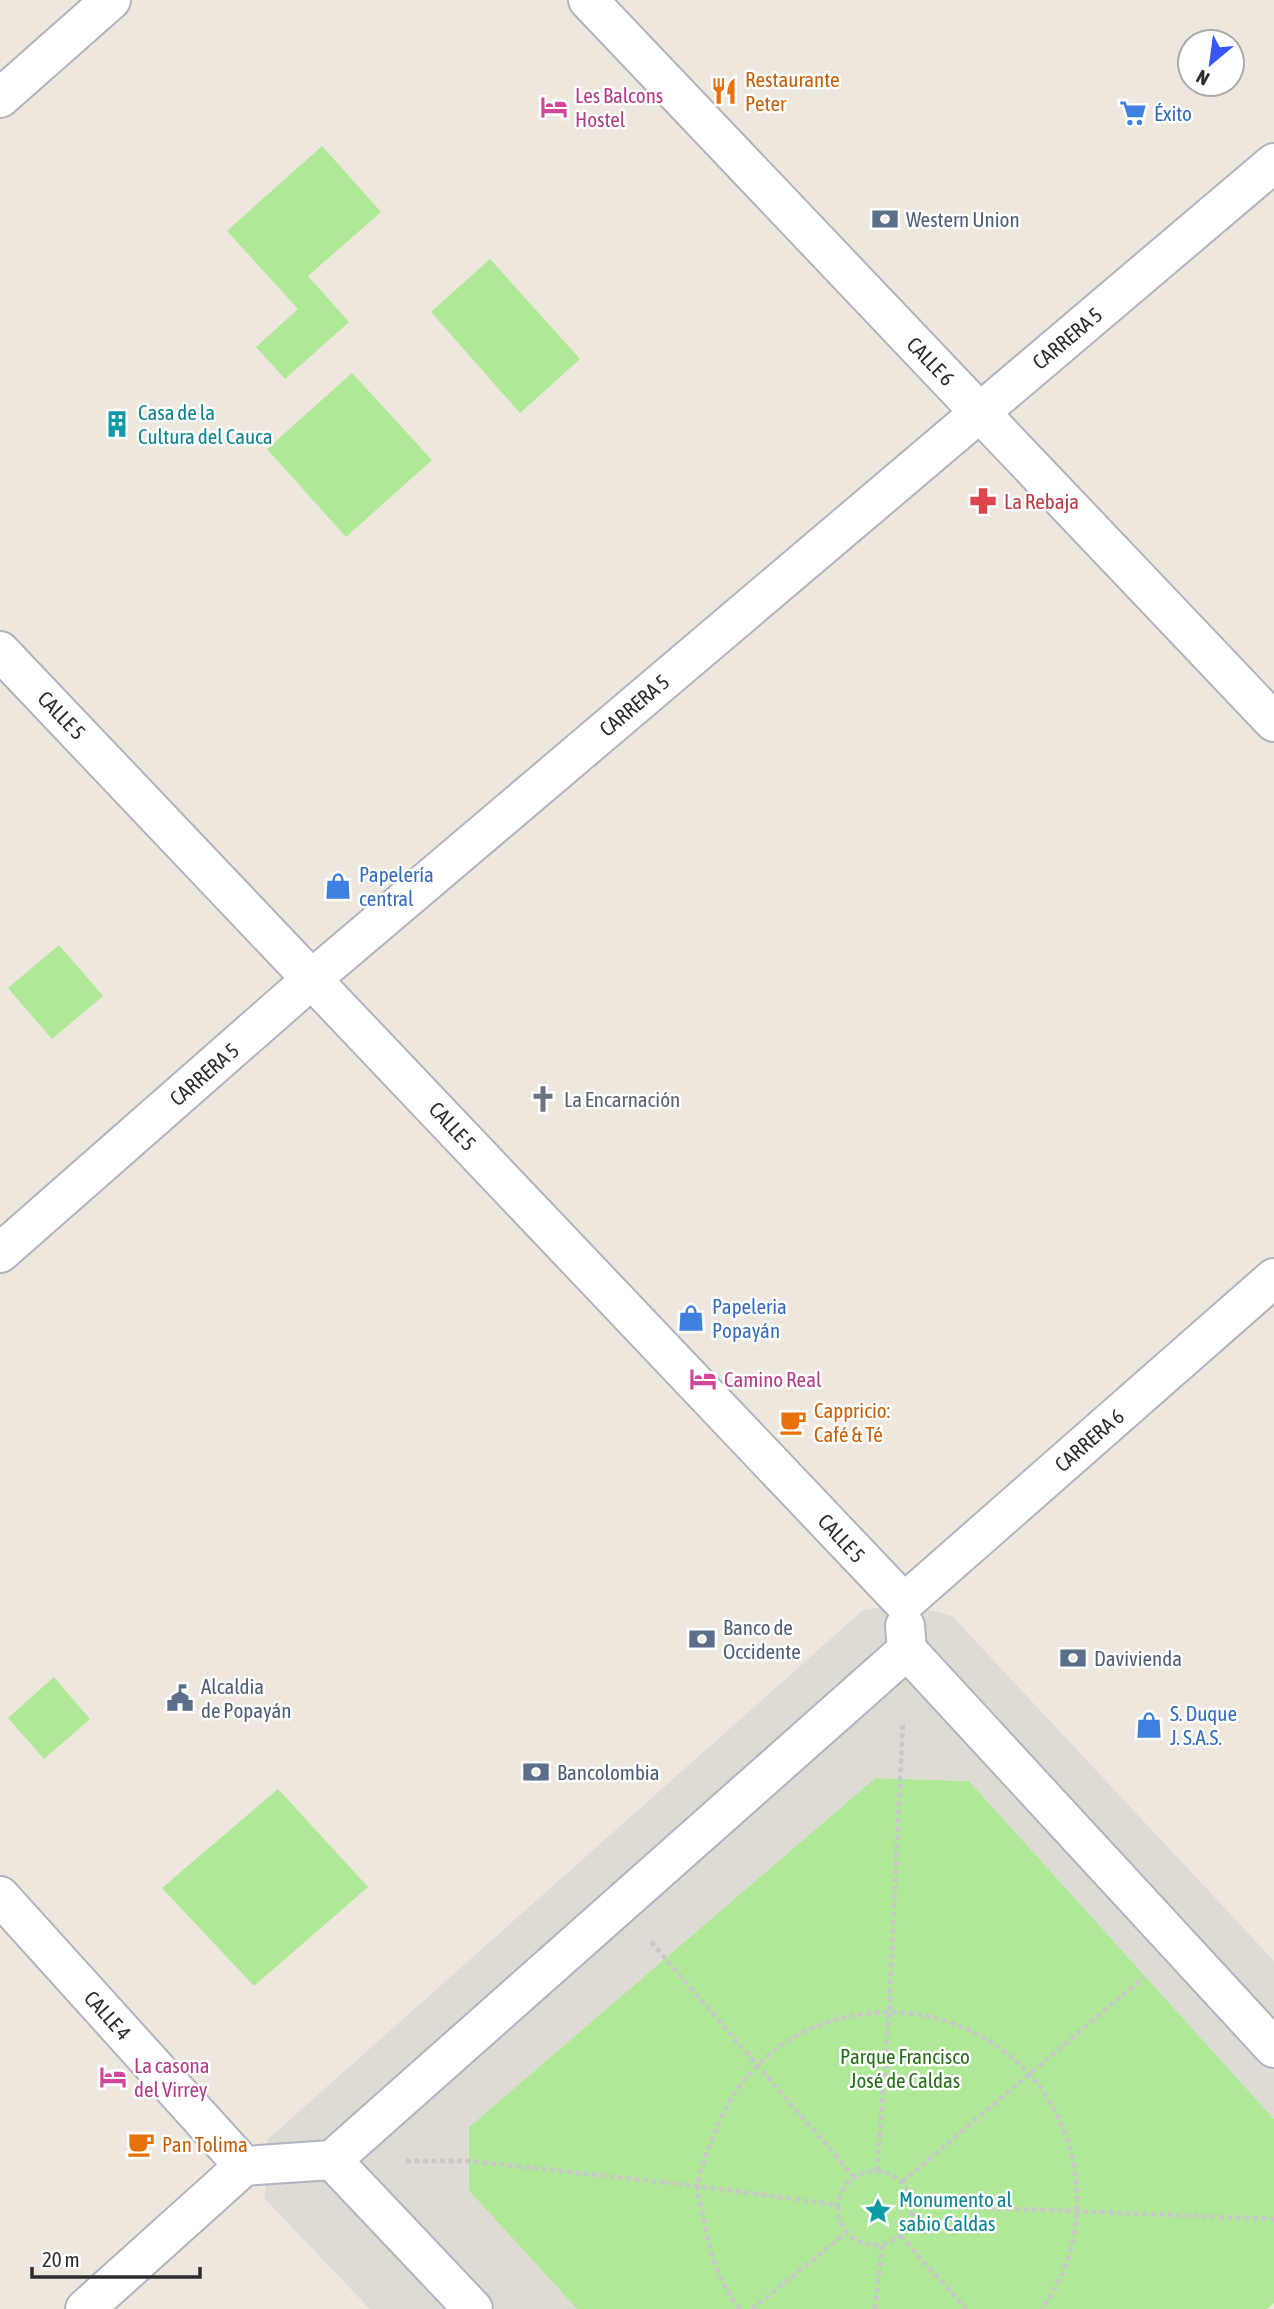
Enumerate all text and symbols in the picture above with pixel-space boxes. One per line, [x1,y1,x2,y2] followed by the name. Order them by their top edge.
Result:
[1176,28,1246,98] north arrow
[1193,66,1213,90] text: N
[745,67,840,115] place label: Restaurante Peter
[709,76,739,106] restaurant icon: Restaurante Peter
[575,83,663,131] place label: Les Balcons Hostel
[539,92,569,122] hotel icon: Les Balcons Hostel
[1118,98,1148,128] supermarket icon: Éxito
[1154,101,1192,125] place label: Éxito
[870,204,900,234] bank icon: Western Union
[906,207,1020,231] place label: Western Union
[1027,302,1107,374] street label: CARRERA 5
[902,332,960,390] street label: CALLE 6
[138,400,273,448] place label: Casa de la Cultura del Cauca
[102,409,132,439] building icon: Casa de la Cultura del Cauca
[968,486,998,516] pharmacy icon: La Rebaja
[1004,489,1079,513] place label: La Rebaja
[594,669,674,741] street label: CARRERA 5
[33,686,91,744] street label: CALLE 5
[359,862,434,910] place label: Papelería central
[323,871,353,901] shop icon: Papelería central
[165,1038,243,1110] street label: CARRERA 5
[528,1084,558,1114] church icon: La Encarnación
[564,1087,680,1111] place label: La Encarnación
[425,1097,481,1155] street label: CALLE 5
[712,1294,787,1342] place label: Papeleria Popayán
[676,1303,706,1333] shop icon: Papeleria Popayán
[688,1364,718,1394] hotel icon: Camino Real
[724,1367,822,1391] place label: Camino Real
[814,1398,890,1446] place label: Cappricio: Café & Té
[1050,1404,1128,1476] street label: CARRERA 6
[778,1407,808,1437] cafe icon: Cappricio: Café & Té
[814,1509,870,1567] street label: CALLE 5
[723,1615,801,1663] place label: Banco de Occidente
[687,1624,717,1654] bank icon: Banco de Occidente
[1058,1643,1088,1673] bank icon: Davivienda
[1094,1646,1182,1670] place label: Davivienda
[201,1674,291,1722] place label: Alcaldia de Popayán
[165,1683,195,1713] public building icon: Alcaldia de Popayán
[1170,1701,1237,1749] place label: S. Duque J. S.A.S.
[1134,1710,1164,1740] shop icon: S. Duque J. S.A.S.
[521,1757,551,1787] bank icon: Bancolombia
[557,1760,659,1784] place label: Bancolombia
[80,1986,136,2045] street label: CALLE 4
[840,2044,970,2092] park label: Parque Francisco José de Caldas
[134,2053,210,2101] place label: La casona del Virrey
[98,2062,128,2092] hotel icon: La casona del Virrey
[126,2129,156,2159] cafe icon: Pan Tolima
[162,2132,248,2156] place label: Pan Tolima
[899,2187,1012,2235] place label: Monumento al sabio Caldas
[863,2196,893,2226] place icon: Monumento al sabio Caldas
[32,2236,200,2280] scale bar
[42,2247,80,2271] text: 20 m

